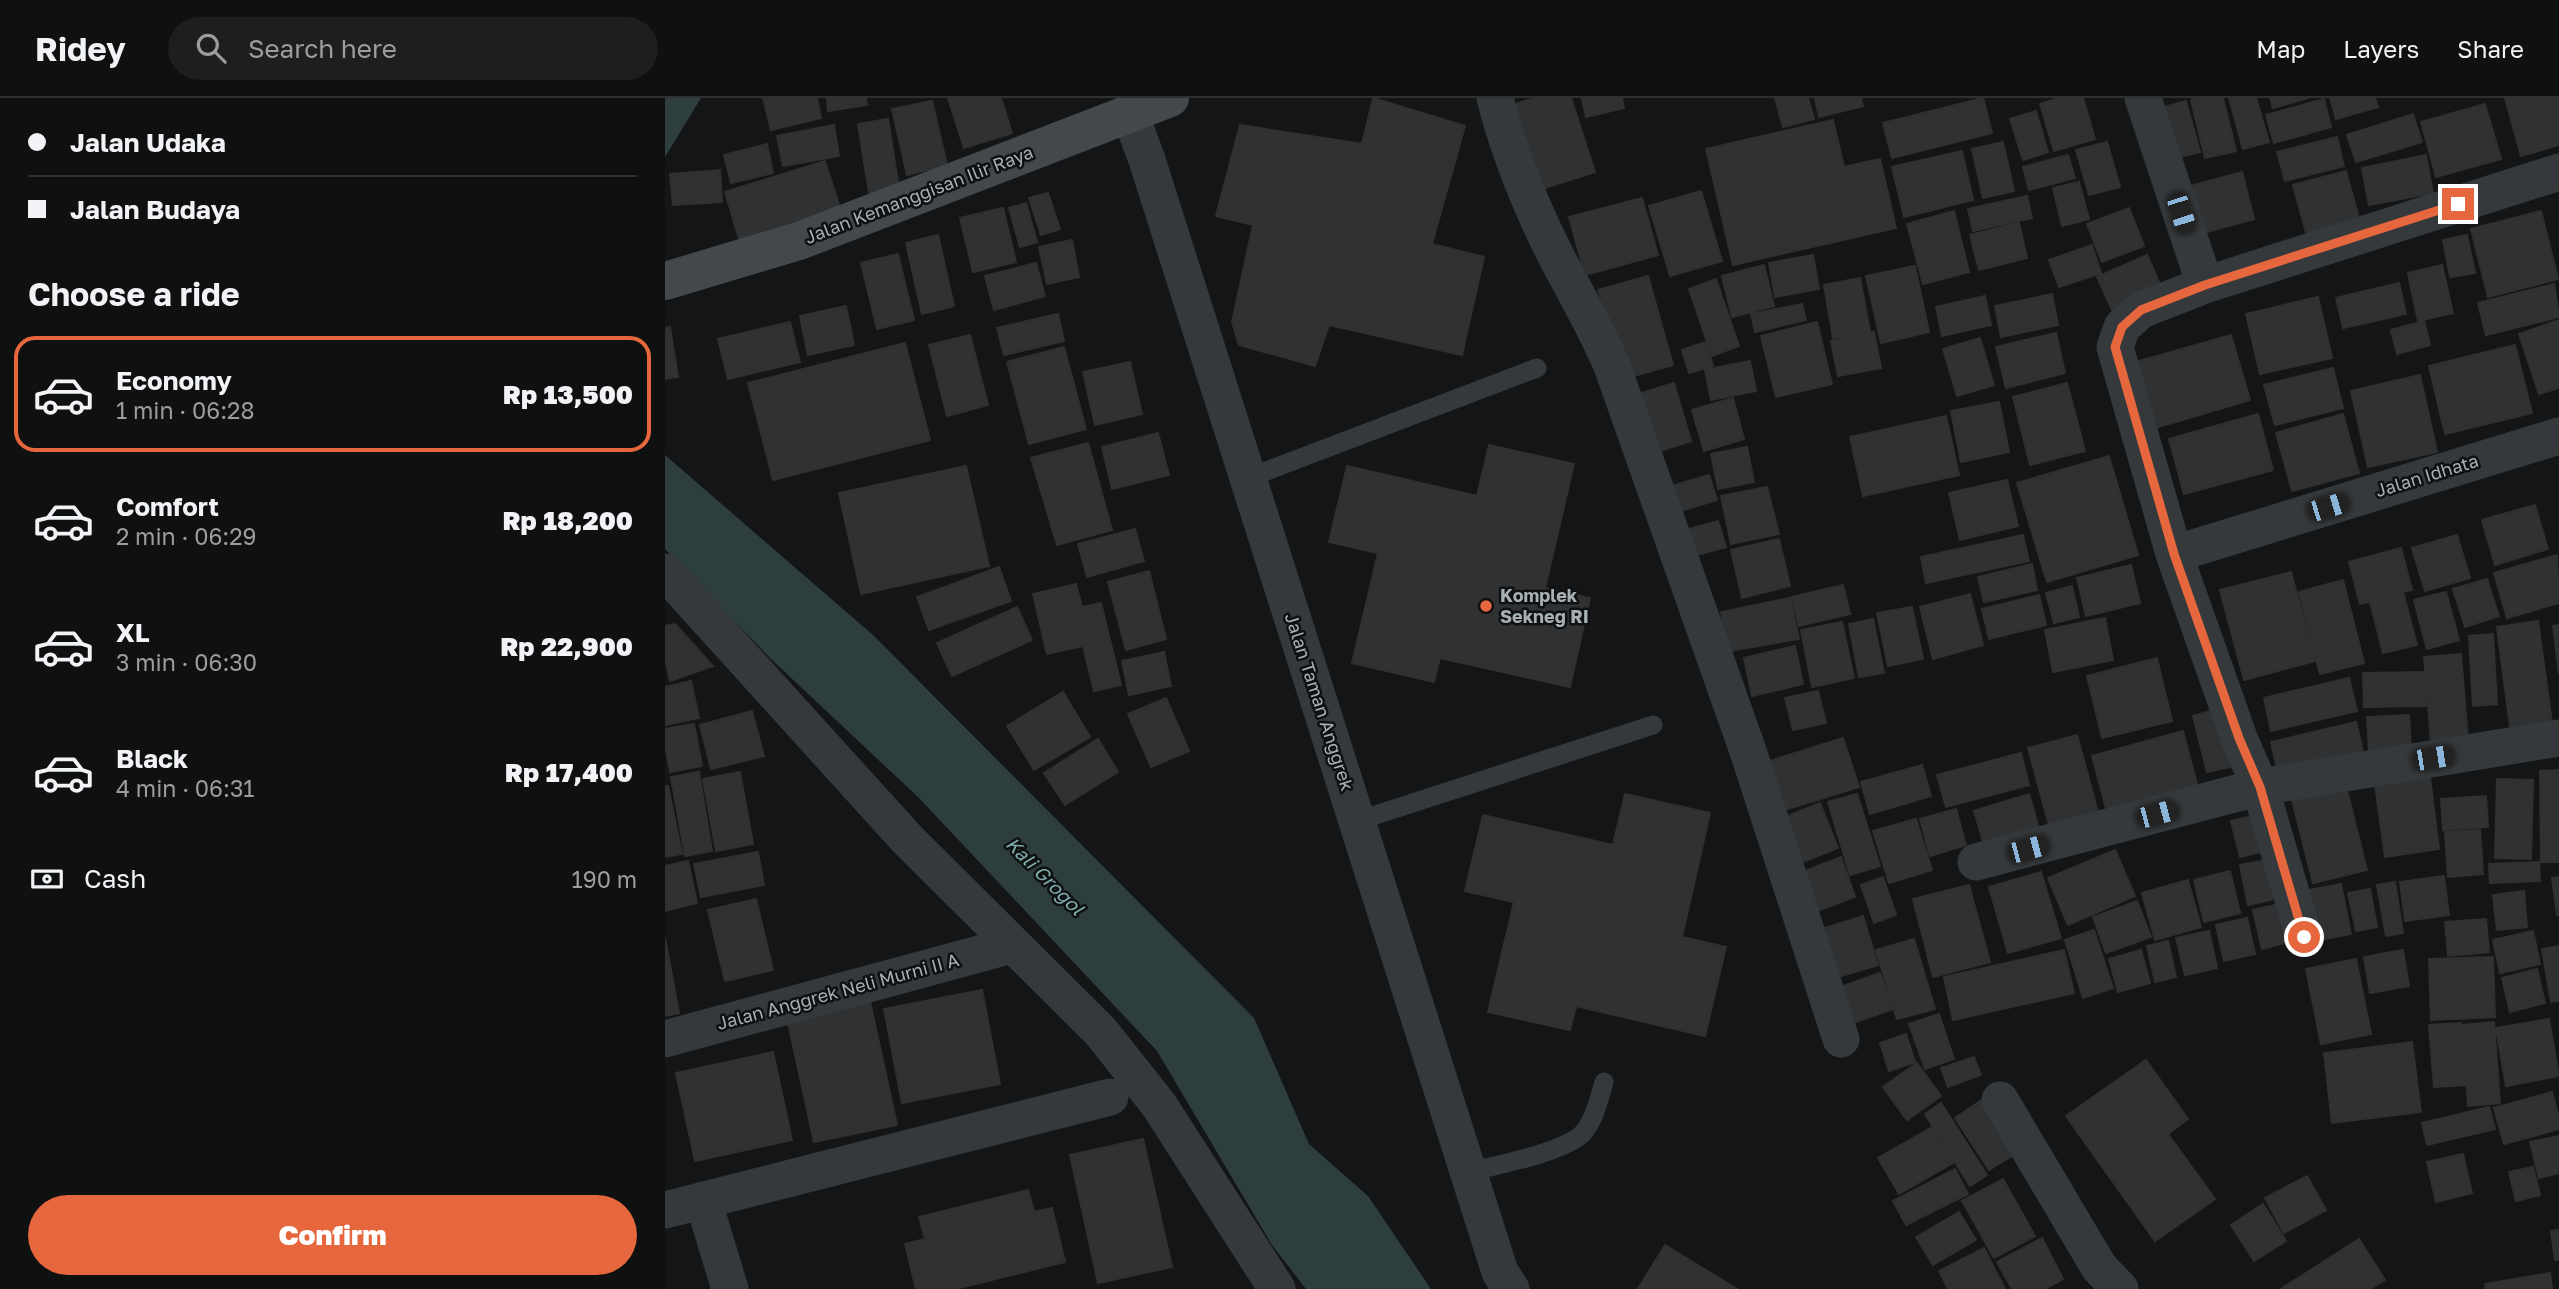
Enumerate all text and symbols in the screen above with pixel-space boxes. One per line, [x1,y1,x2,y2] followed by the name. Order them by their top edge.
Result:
[168,17,658,80] search box
[35,29,126,68] text: Ridey
[192,29,230,67] icon: search
[248,33,397,64] text: Search here
[2256,34,2305,63] text: Map
[2343,34,2419,63] text: Layers
[2457,34,2524,63] text: Share
[70,127,226,158] text: Jalan Udaka
[801,140,1036,248] street label: Jalan Kemanggisan Ilir Raya
[2442,188,2474,220] route end
[2165,190,2198,236] car
[70,194,240,225] text: Jalan Budaya
[28,275,240,313] text: Choose a ride
[32,363,95,426] icon: car
[116,365,232,396] text: Economy
[503,379,633,410] text: Rp 13,500
[116,396,254,424] text: 1 min · 06:28
[2372,449,2481,501] street label: Jalan Idhata
[32,489,95,552] icon: car
[116,491,219,522] text: Comfort
[2305,491,2352,523] car
[502,505,633,536] text: Rp 18,200
[116,522,256,550] text: 2 min · 06:29
[1500,584,1589,627] place label: Komplek Sekneg RI
[1478,598,1494,614] marker: Komplek Sekneg RI
[1281,610,1359,793] street label: Jalan Taman Anggrek
[32,615,95,678] icon: car
[116,617,150,648] text: XL
[500,631,633,662] text: Rp 22,900
[116,648,257,676] text: 3 min · 06:30
[32,741,95,804] icon: car
[116,743,188,774] text: Black
[2411,744,2456,772] car
[505,757,633,788] text: Rp 17,400
[116,774,255,802] text: 4 min · 06:31
[2134,798,2181,830] car
[1002,832,1090,920] water label: Kali Grogol
[2005,833,2052,865] car
[28,860,66,898] icon: cash
[84,863,146,894] text: Cash
[572,865,637,893] text: 190 m
[2288,921,2320,953] route start
[714,948,961,1034] street label: Jalan Anggrek Neli Murni II A
[28,1195,637,1275] button: Confirm

